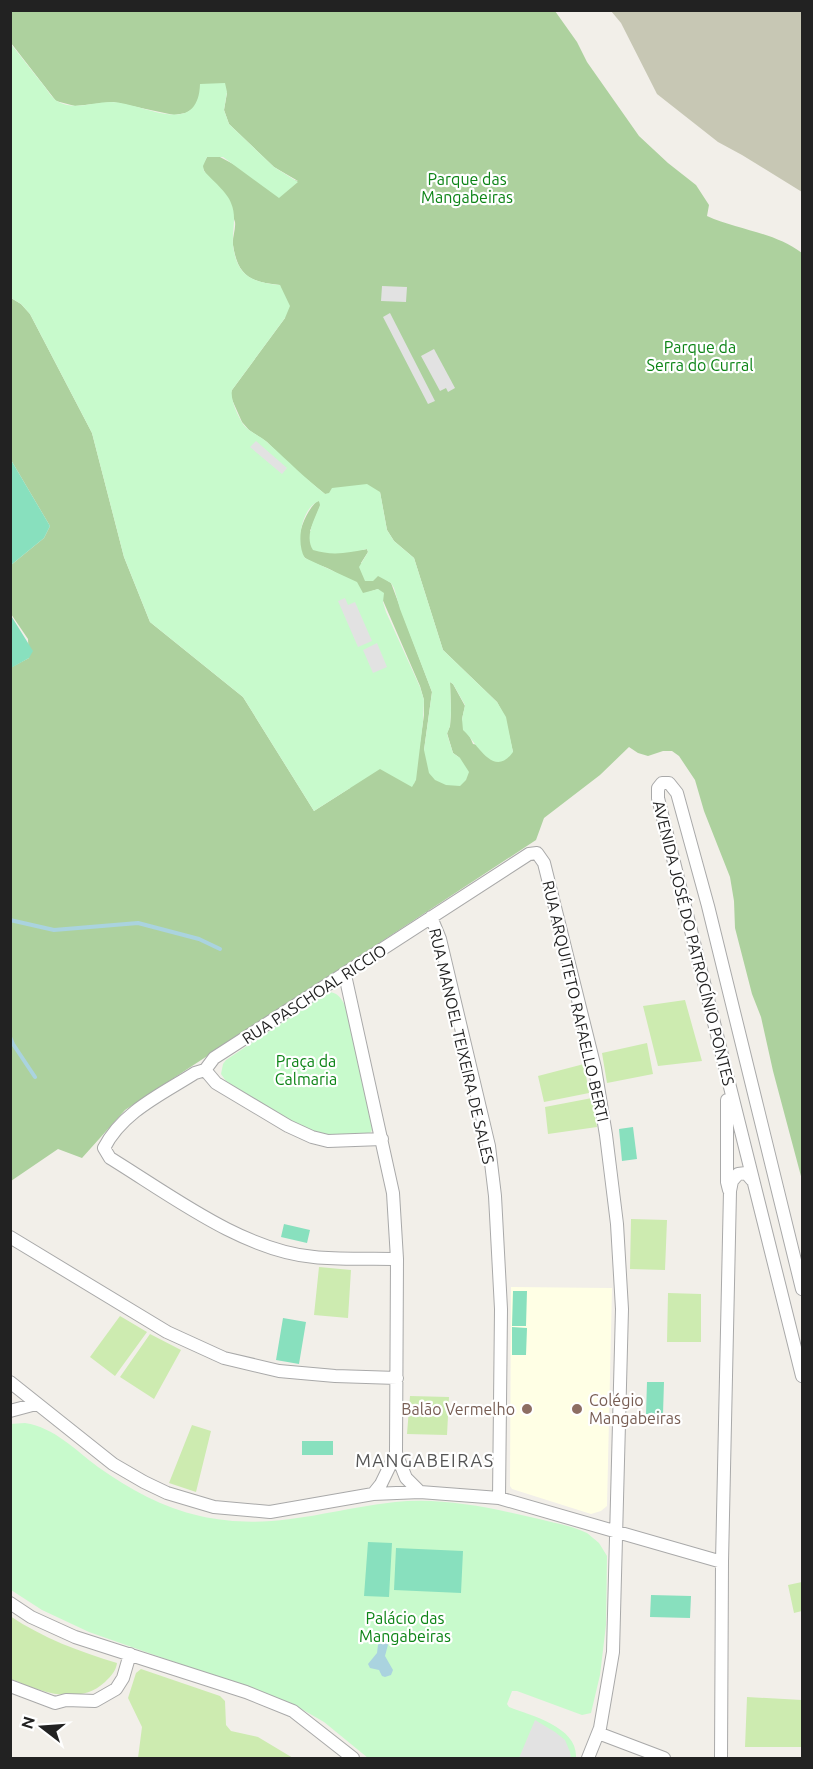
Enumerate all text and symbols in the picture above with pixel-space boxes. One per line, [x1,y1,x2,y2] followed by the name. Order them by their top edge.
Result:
[421,170,513,206] park label: Parque das Mangabeiras
[647,338,753,374] park label: Parque da Serra do Curral
[650,798,740,1087] street label: AVENIDA JOSÉ DO PATROCÍNIO PONTES
[539,879,613,1123] street label: RUA ARQUITETO RAFAELLO BERTI
[426,926,498,1166] street label: RUA MANOEL TEIXEIRA DE SALES
[239,941,389,1047] street label: RUA PASCHOAL RICCIO
[275,1052,337,1088] park label: Praça da Calmaria
[589,1391,681,1427] place label: Colégio Mangabeiras
[401,1400,515,1418] place label: Balão Vermelho
[520,1402,534,1416] marker: Balão Vermelho
[570,1402,584,1416] marker: Colégio Mangabeiras
[355,1450,495,1470] district label: MANGABEIRAS
[359,1609,451,1645] park label: Palácio das Mangabeiras
[12,1697,72,1757] north arrow
[17,1714,38,1731] text: N

